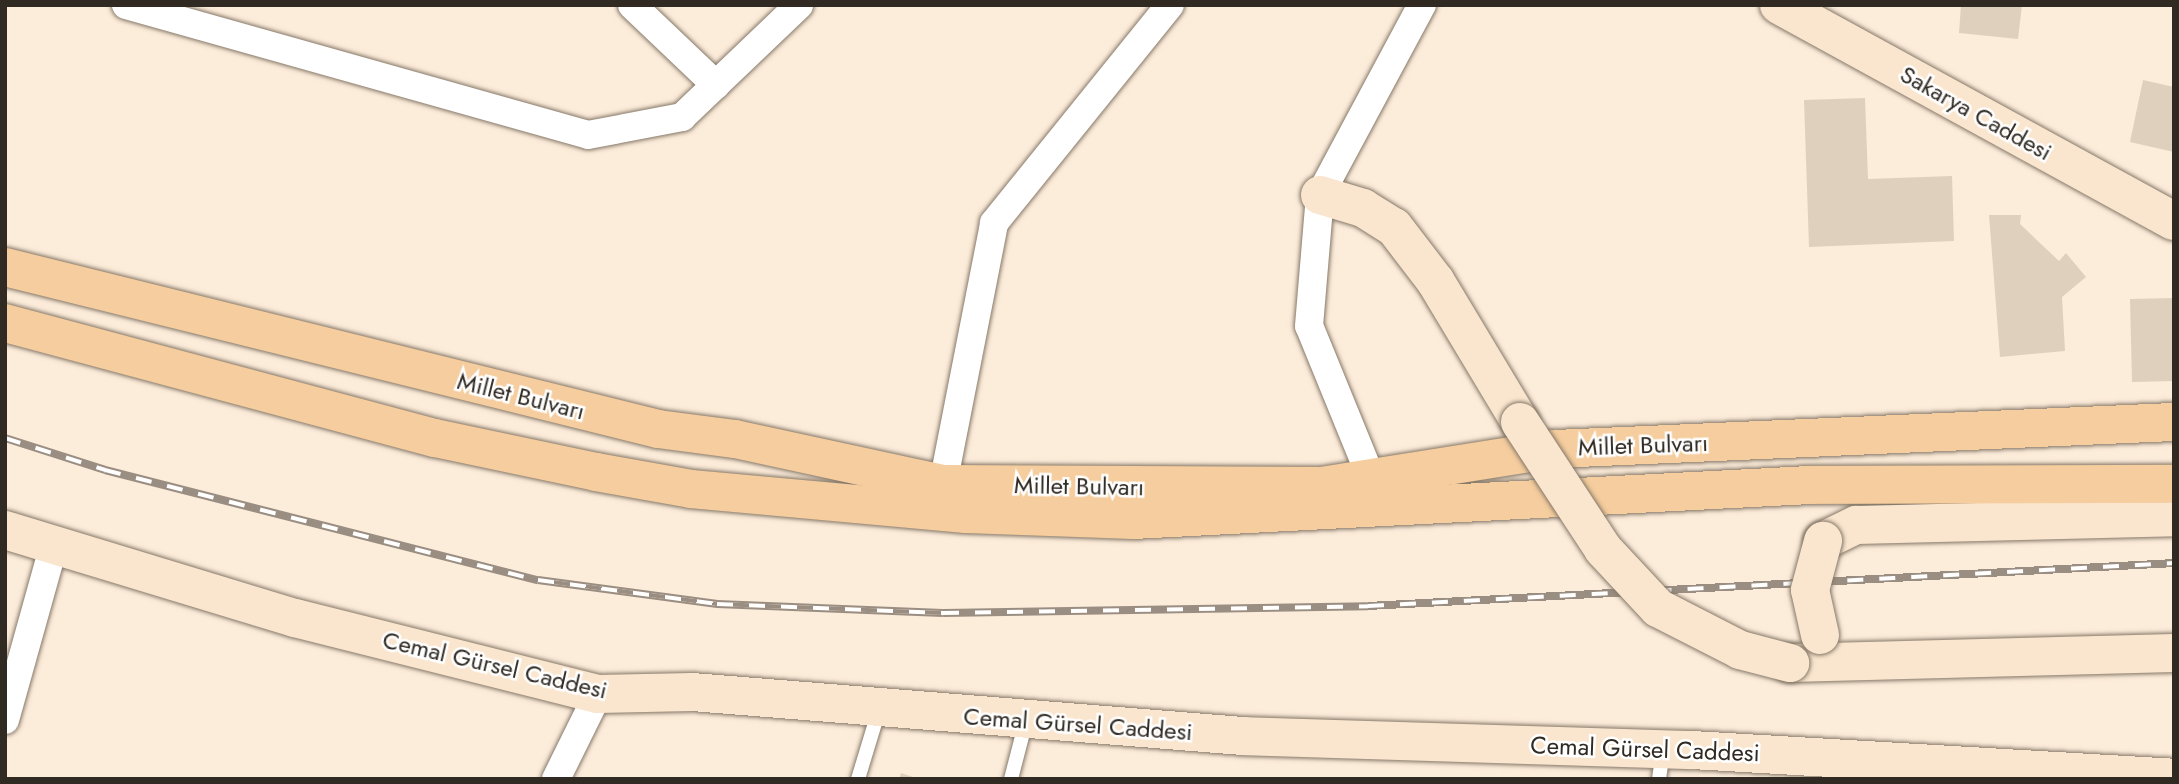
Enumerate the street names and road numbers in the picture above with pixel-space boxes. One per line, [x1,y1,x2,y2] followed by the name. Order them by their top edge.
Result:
[1895,60,2057,166] street label: Sakarya Caddesi
[454,366,588,426] street label: Millet Bulvarı
[1577,428,1709,462] street label: Millet Bulvarı
[1014,470,1144,502] street label: Millet Bulvarı
[380,625,610,705] street label: Cemal Gürsel Caddesi
[962,702,1194,746] street label: Cemal Gürsel Caddesi
[1530,731,1760,767] street label: Cemal Gürsel Caddesi

